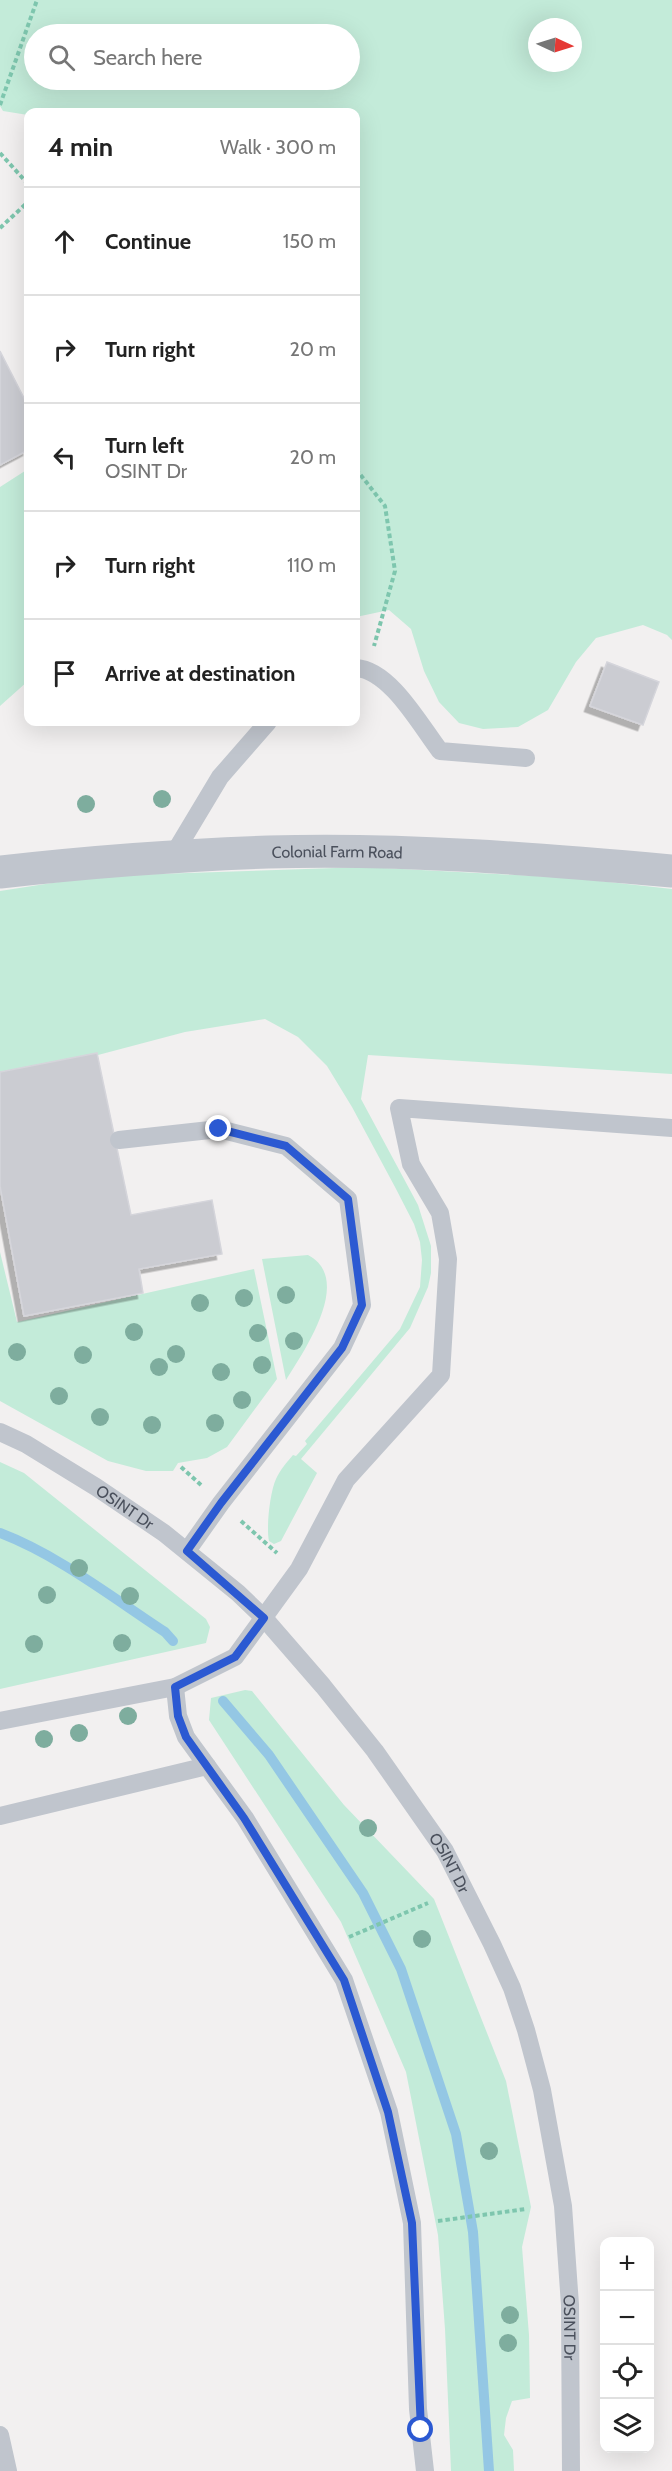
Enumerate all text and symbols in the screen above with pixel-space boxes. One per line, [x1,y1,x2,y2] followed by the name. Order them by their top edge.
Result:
[528,18,582,72] north arrow
[24,24,360,90] search box
[45,41,78,74] icon: search
[93,44,202,71] text: Search here
[48,131,113,163] text: 4 min
[220,135,336,159] text: Walk · 300 m
[48,225,81,258] icon: ahead
[105,228,191,255] text: Continue
[283,229,336,253] text: 150 m
[48,333,81,366] icon: right
[105,336,195,363] text: Turn right
[290,337,336,361] text: 20 m
[105,432,184,459] text: Turn left
[48,441,81,474] icon: left
[290,445,336,469] text: 20 m
[105,459,187,483] text: OSINT Dr
[48,549,81,582] icon: right
[105,552,195,579] text: Turn right
[287,553,336,577] text: 110 m
[48,657,81,690] icon: arrive
[105,660,295,687] text: Arrive at destination
[271,842,403,862] street label: Colonial Farm Road
[205,1115,231,1141] route end
[93,1480,159,1534] street label: OSINT Dr
[425,1829,474,1897] street label: OSINT Dr
[600,2237,654,2453] map controls
[600,2237,654,2291] button: +
[600,2291,654,2345] button: −
[560,2294,580,2361] street label: OSINT Dr
[600,2345,654,2399] button: locate
[600,2399,654,2453] button: layers
[407,2416,433,2442] route start

